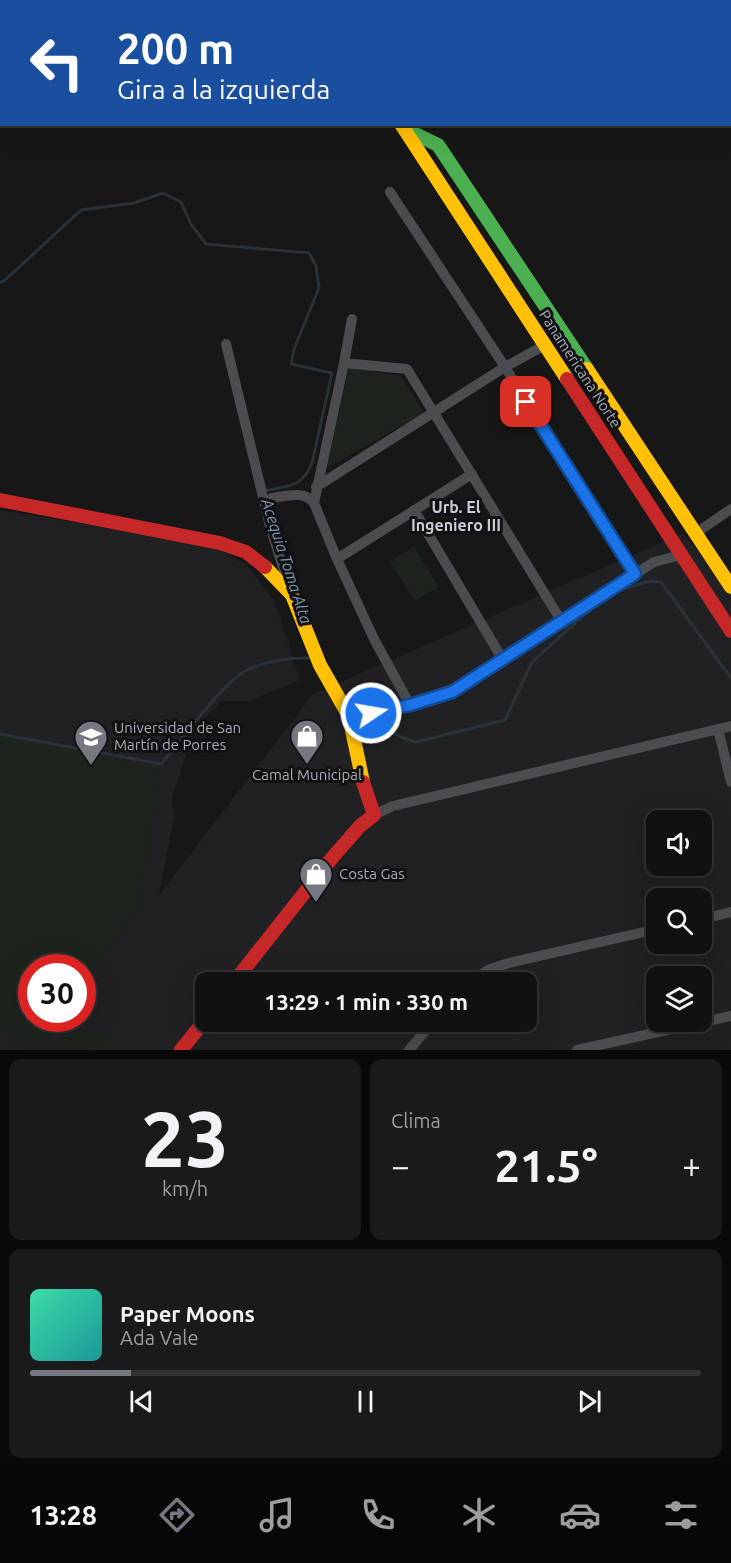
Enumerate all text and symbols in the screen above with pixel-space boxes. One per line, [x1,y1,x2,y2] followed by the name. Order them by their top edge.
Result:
[18,24,96,102] icon: left
[117,25,234,72] text: 200 m
[117,74,330,104] text: Gira a la izquierda
[536,307,625,431] street label: Panamericana Norte
[500,376,551,427] pin
[509,385,542,418] icon: arrive
[258,495,316,626] water label: Acequia Toma Alta
[411,498,501,534] district label: Urb. El Ingeniero III
[339,681,403,745] position arrow
[289,718,325,765] shop icon: Camal Municipal
[73,719,109,766] school or university icon: Universidad de San Martín de Porres
[114,719,241,753] place label: Universidad de San Martín de Porres
[252,766,362,783] place label: Camal Municipal
[646,810,712,1032] map controls
[646,810,712,876] button: sound
[298,856,334,903] shop icon: Costa Gas
[339,865,405,882] place label: Costa Gas
[646,888,712,954] button: search
[18,954,96,1032] speed limit sign: 30
[646,966,712,1032] button: layers
[264,989,468,1014] text: 13:29 · 1 min · 330 m
[141,1094,229,1182] text: 23
[391,1109,441,1132] text: Clima
[494,1140,598,1191] text: 21.5°
[391,1147,410,1184] text: −
[682,1147,701,1184] text: +
[162,1177,208,1200] text: km/h
[120,1301,255,1326] text: Paper Moons
[120,1326,198,1349] text: Ada Vale
[125,1385,158,1418] icon: previous
[349,1385,382,1418] icon: pause
[573,1385,606,1418] icon: next
[156,1494,198,1536] icon: directions
[256,1494,298,1536] icon: music
[357,1494,399,1536] icon: phone
[458,1494,500,1536] icon: climate
[559,1494,601,1536] icon: car
[660,1494,702,1536] icon: filters
[29,1500,97,1530] text: 13:28

